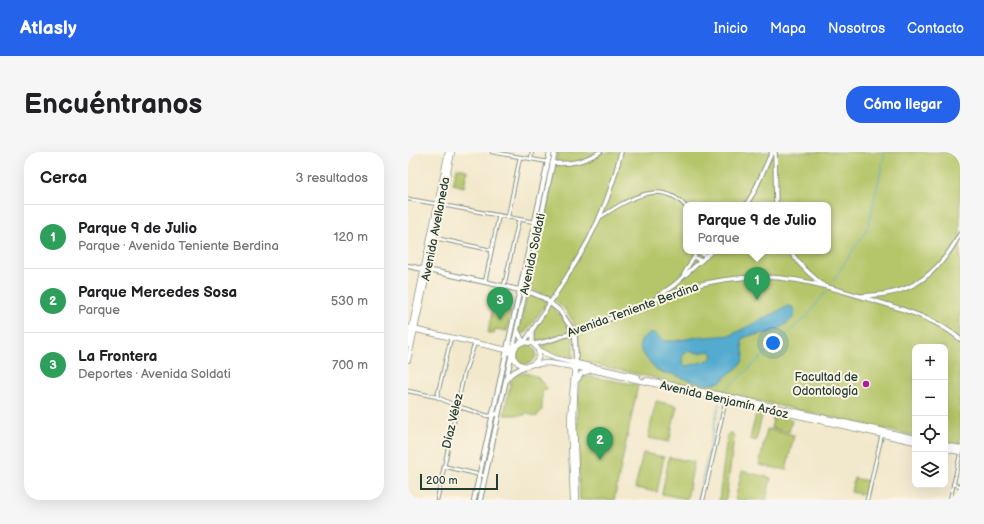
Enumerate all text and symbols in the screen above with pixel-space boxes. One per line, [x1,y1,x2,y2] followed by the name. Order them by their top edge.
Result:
[20,17,77,40] text: Atlasly
[714,20,748,37] text: Inicio
[770,20,806,37] text: Mapa
[828,20,885,37] text: Nosotros
[907,20,964,37] text: Contacto
[846,86,960,123] button: Cómo llegar
[24,88,202,121] text: Encuéntranos
[40,168,87,188] text: Cerca
[296,170,368,186] text: 3 resultados
[419,176,453,282] street label: Avenida Avellaneda
[683,202,831,254] popup
[697,211,817,230] text: Parque 9 de Julio
[517,212,549,296] street label: Avenida Soldati
[78,219,197,238] text: Parque 9 de Julio
[50,229,56,245] text: 1
[333,229,368,245] text: 120 m
[697,230,739,246] text: Parque
[78,238,279,254] text: Parque · Avenida Teniente Berdina
[744,267,770,300] pin: 1
[565,279,701,341] street label: Avenida Teniente Berdina
[78,283,237,302] text: Parque Mercedes Sosa
[487,287,513,320] pin: 3
[49,293,57,309] text: 2
[331,293,368,309] text: 530 m
[78,302,120,318] text: Parque
[763,333,783,353] your location
[912,344,948,488] map controls
[912,344,948,380] button: +
[78,347,157,366] text: La Frontera
[49,357,57,373] text: 3
[332,357,368,373] text: 700 m
[78,366,231,382] text: Deportes · Avenida Soldati
[792,370,858,399] place label: Facultad de Odontología
[658,378,790,422] street label: Avenida Benjamín Aráoz
[861,379,871,389] marker: Facultad de Odontología
[912,380,948,416] button: −
[439,392,467,450] street label: Díaz Vélez
[912,416,948,452] button: locate
[587,427,613,460] pin: 2
[912,452,948,488] button: layers
[420,472,498,491] scale bar
[426,474,458,487] text: 200 m

